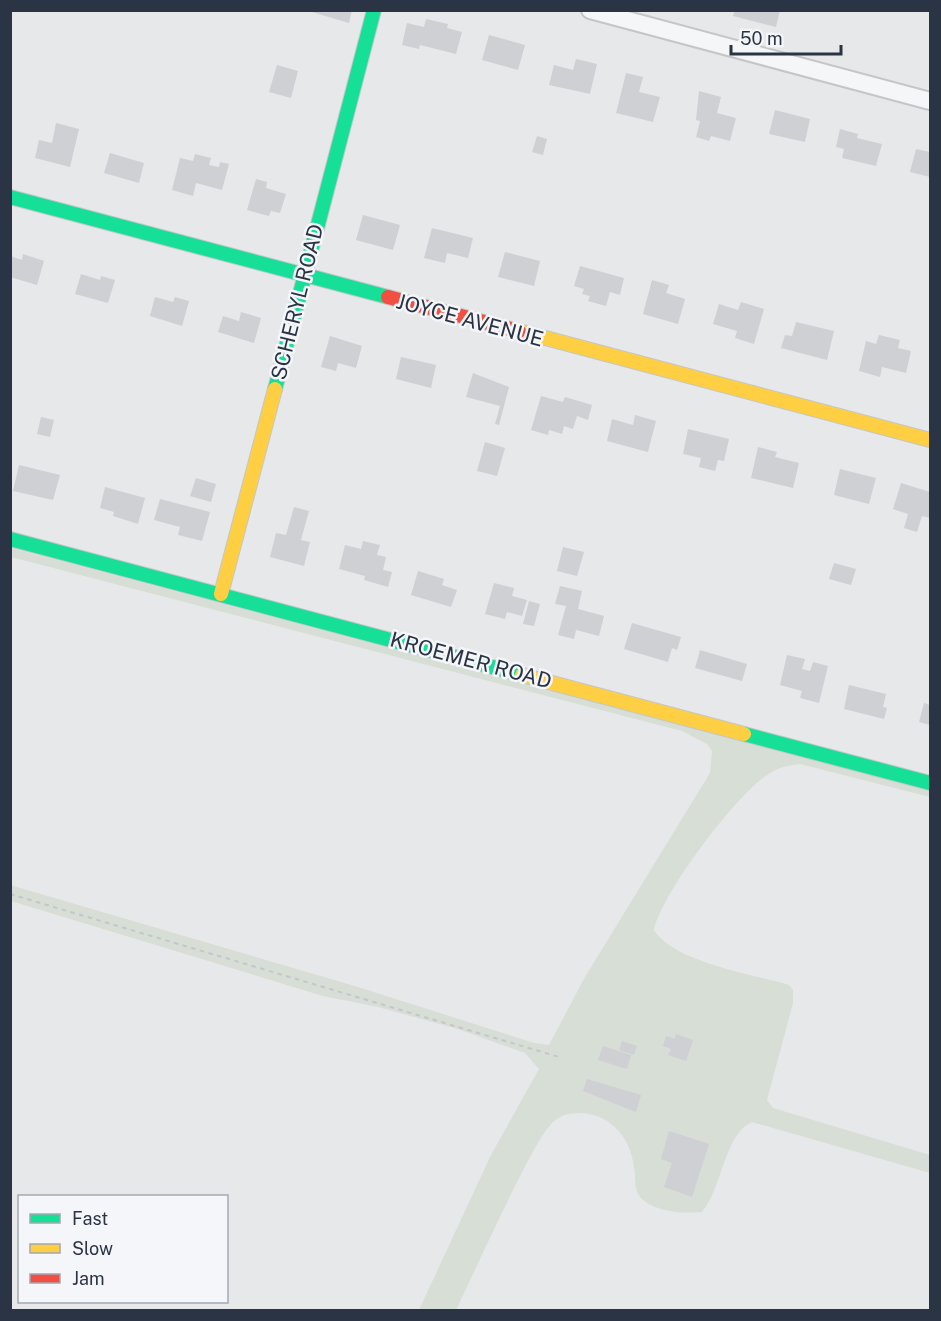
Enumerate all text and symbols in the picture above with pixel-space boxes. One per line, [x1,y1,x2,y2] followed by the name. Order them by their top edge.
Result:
[731,18,840,56] scale bar
[740,28,783,49] text: 50 m
[266,222,328,382] street label: SCHERYL ROAD
[394,288,546,352] street label: JOYCE AVENUE
[388,626,554,694] street label: KROEMER ROAD
[18,1195,228,1303] legend
[72,1208,108,1229] text: Fast
[72,1238,113,1259] text: Slow
[72,1268,105,1289] text: Jam

